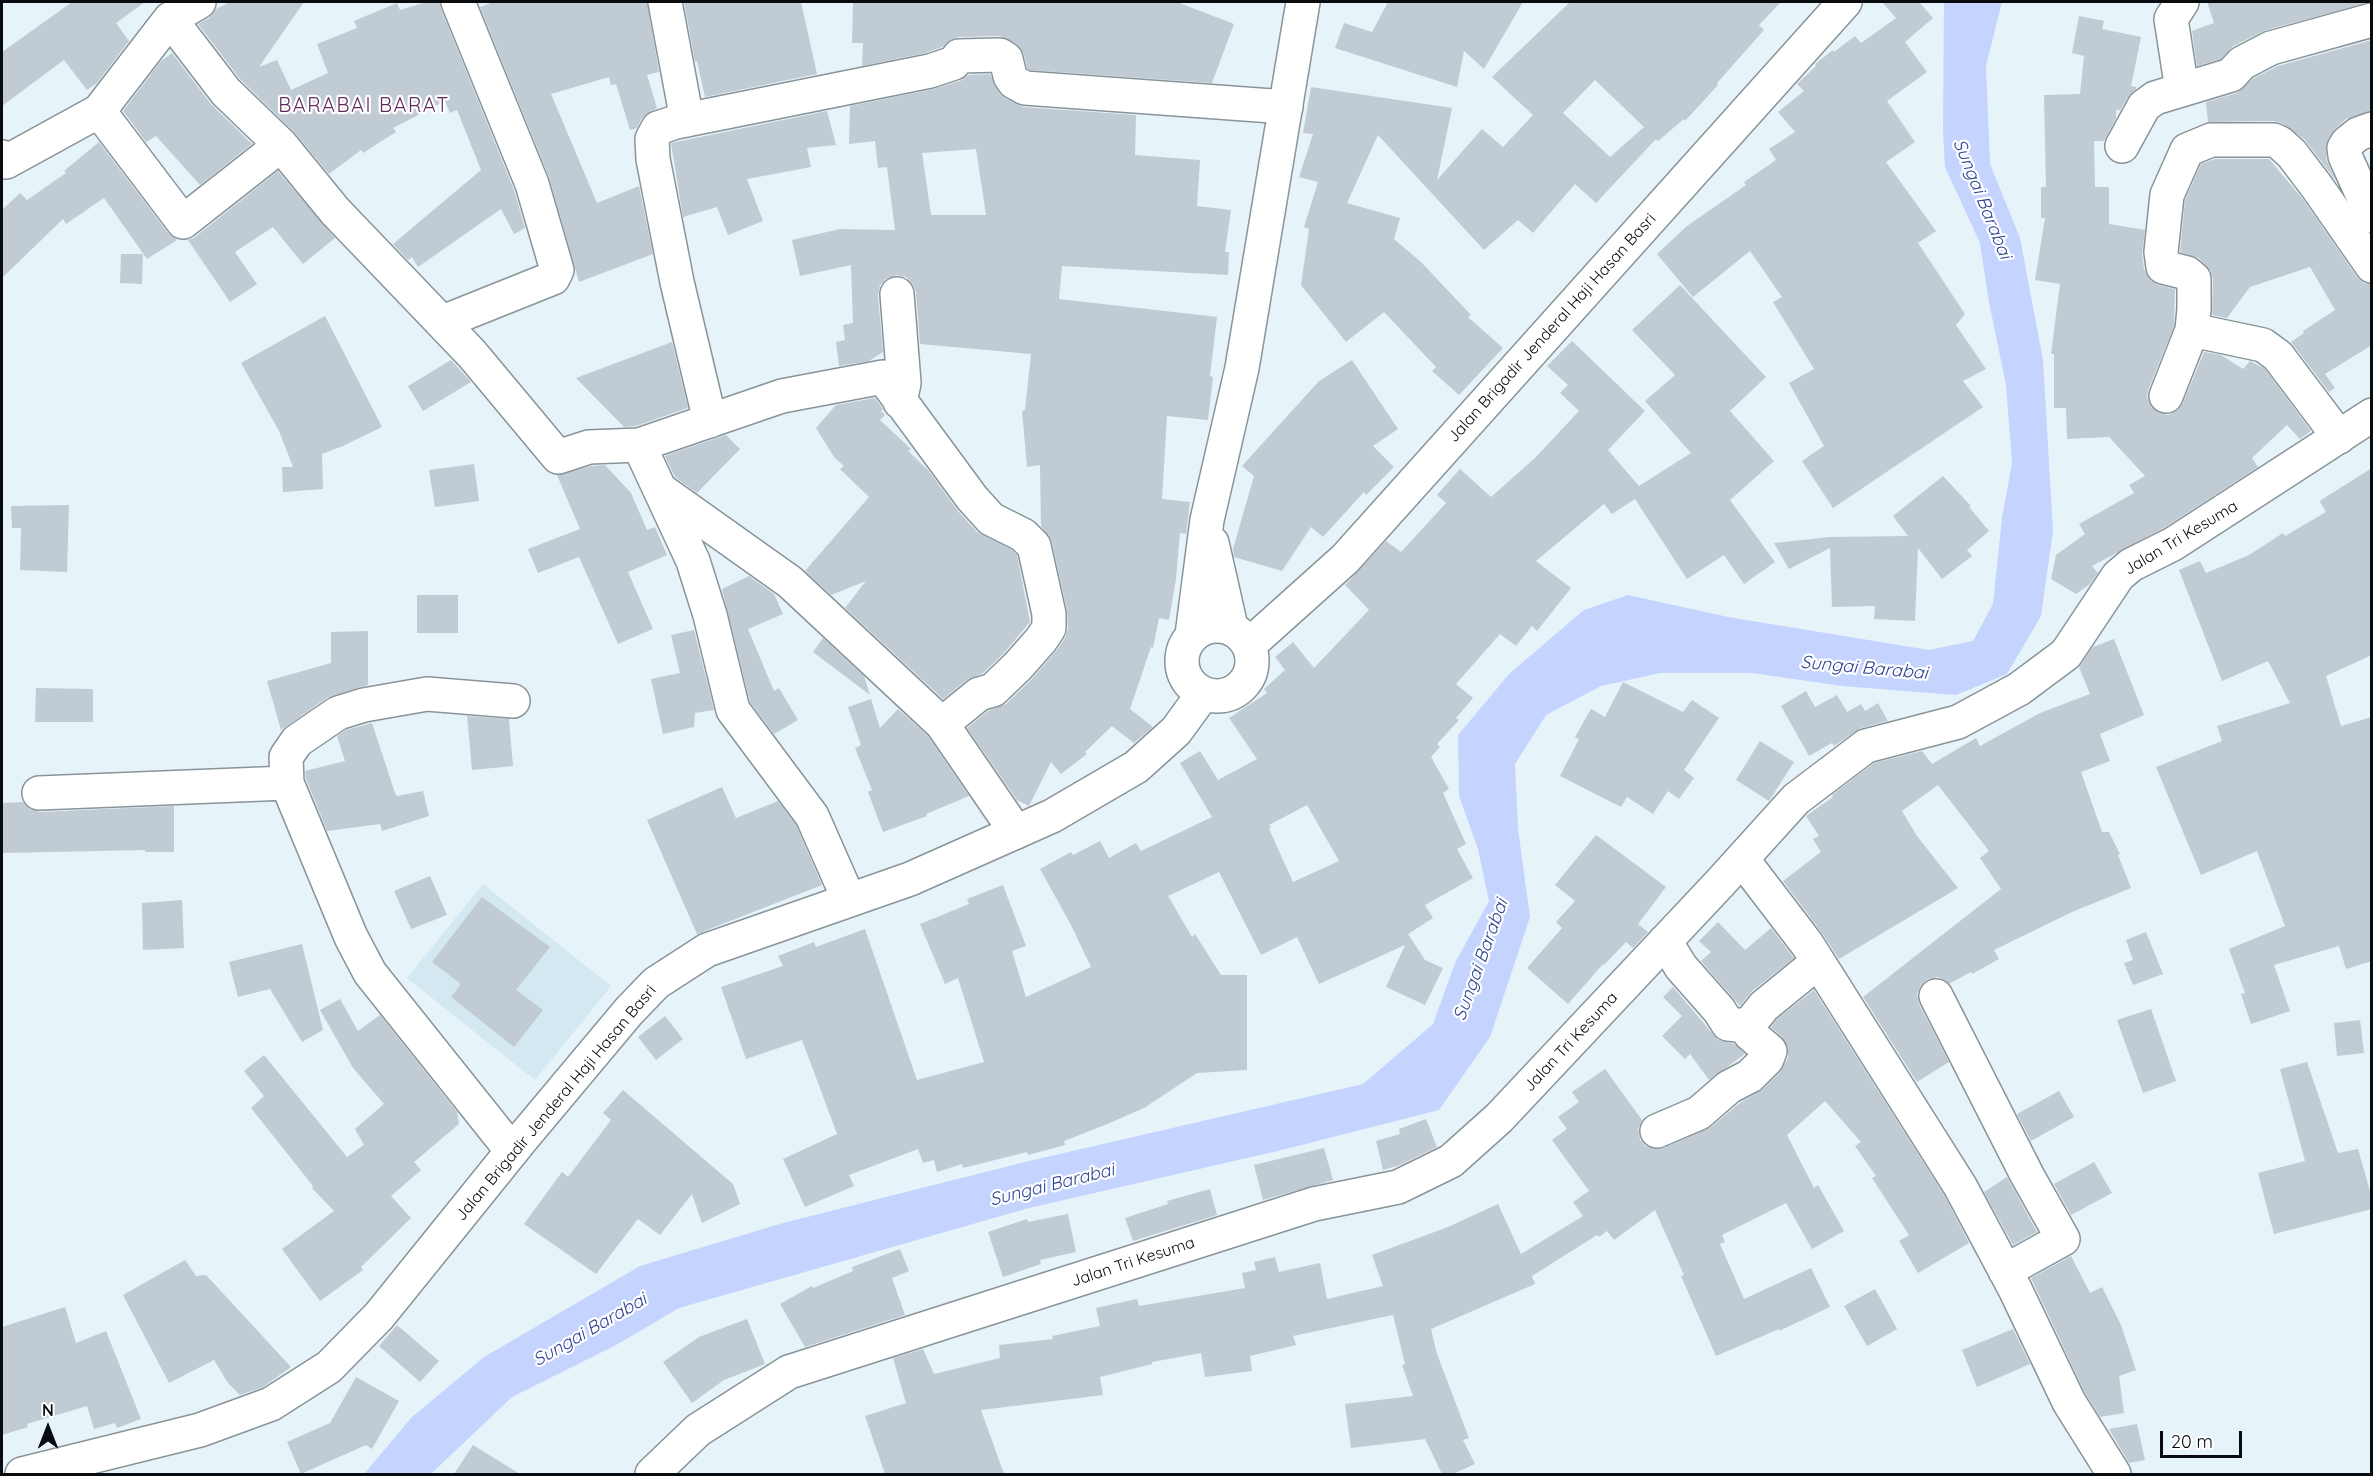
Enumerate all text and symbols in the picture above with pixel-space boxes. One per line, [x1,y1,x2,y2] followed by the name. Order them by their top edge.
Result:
[278,94,450,118] district label: BARABAI BARAT
[1948,136,2016,262] water label: Sungai Barabai
[1444,209,1660,447] street label: Jalan Brigadir Jenderal Haji Hasan Basri
[2121,497,2241,579] street label: Jalan Tri Kesuma
[1800,652,1928,684] water label: Sungai Barabai
[1449,896,1513,1024] water label: Sungai Barabai
[452,981,660,1225] street label: Jalan Brigadir Jenderal Haji Hasan Basri
[1520,988,1622,1096] street label: Jalan Tri Kesuma
[988,1159,1116,1211] water label: Sungai Barabai
[1069,1233,1197,1291] street label: Jalan Tri Kesuma
[529,1289,651,1371] water label: Sungai Barabai
[18,1398,78,1458] north arrow
[42,1400,54,1420] text: N
[2163,1419,2246,1457] scale bar
[2171,1430,2213,1453] text: 20 m

